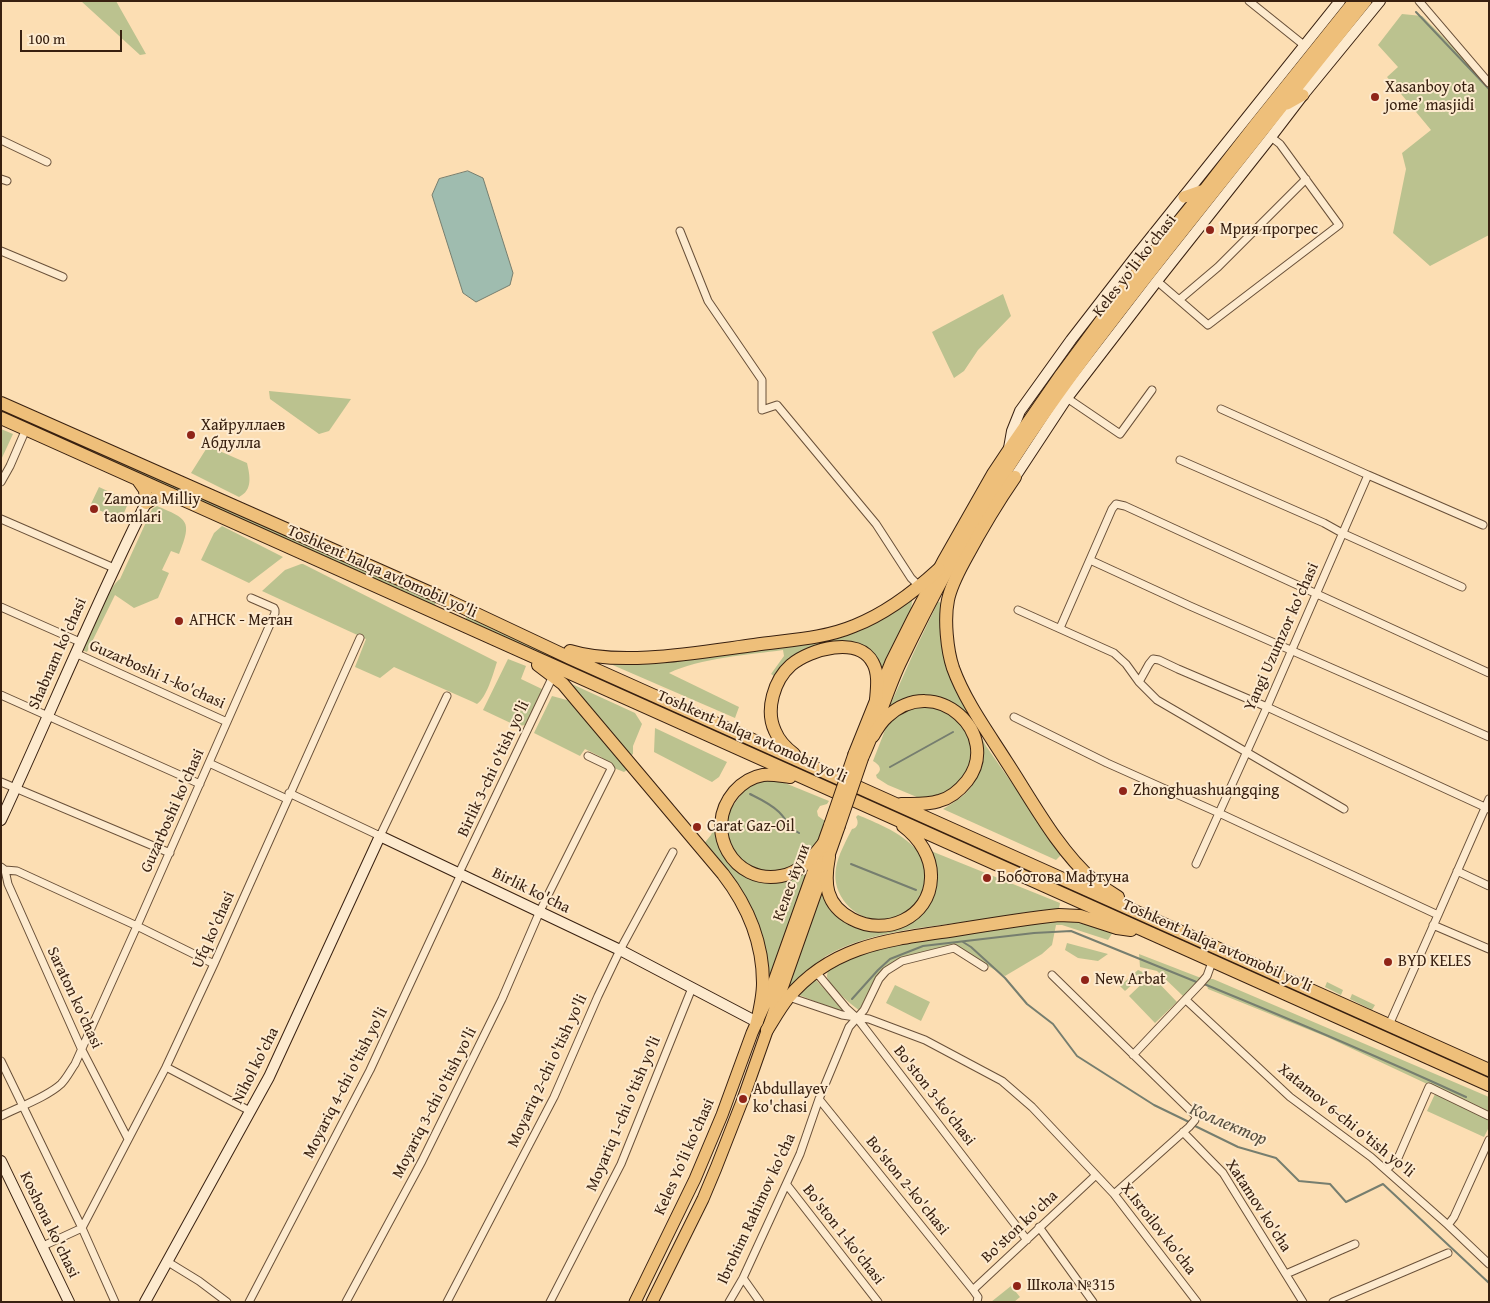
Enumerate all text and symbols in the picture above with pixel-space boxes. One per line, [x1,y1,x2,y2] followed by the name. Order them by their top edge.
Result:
[22,20,125,52] scale bar
[28,28,65,49] text: 100 m
[1385,78,1475,116] place label: Xasanboy ota jome’ masjidi
[1369,91,1381,103] marker: Xasanboy ota jome’ masjidi
[1089,211,1181,321] street label: Keles yoʻli koʻchasi
[1220,220,1318,240] place label: Мрия прогрес
[1204,224,1216,236] marker: Мрия прогрес
[201,416,285,454] place label: Хайруллаев Абдулла
[185,429,197,441] marker: Хайруллаев Абдулла
[104,490,200,528] place label: Zamona Milliy taomlari
[88,503,100,515] marker: Zamona Milliy taomlari
[284,521,480,623] street label: Toshkent halqa avtomobil yo'li
[1241,560,1323,714] street label: Yangi Uzumzor ko'chasi
[25,595,91,713] street label: Shabnam ko'chasi
[189,611,293,631] place label: АГНСК - Метан
[173,615,185,627] marker: АГНСК - Метан
[86,636,228,714] street label: Guzarboshi 1-ko'chasi
[654,686,850,788] street label: Toshkent halqa avtomobil yo'li
[454,698,534,840] street label: Birlik 3-chi o'tish yo'li
[137,746,209,876] street label: Guzarboshi ko'chasi
[1133,781,1279,801] place label: Zhonghuashuangqing
[1117,785,1129,797] marker: Zhonghuashuangqing
[707,817,795,837] place label: Carat Gaz-Oil
[691,821,703,833] marker: Carat Gaz-Oil
[769,842,815,924] street label: Келес йули
[489,864,573,918] street label: Birlik ko'cha
[997,868,1129,888] place label: Боботова Мафтуна
[981,872,993,884] marker: Боботова Мафтуна
[189,889,239,971] street label: Ufq ko'chasi
[1119,895,1315,997] street label: Toshkent halqa avtomobil yo'li
[42,944,106,1052] street label: Saraton ko'chasi
[1398,952,1471,972] place label: BYD KELES
[1382,956,1394,968] marker: BYD KELES
[1095,970,1166,990] place label: New Arbat
[1079,974,1091,986] marker: New Arbat
[504,991,592,1151] street label: Moyariq 2-chi o'tish yo'li
[300,1004,392,1162] street label: Moyariq 4-chi o'tish yo'li
[228,1024,284,1108] street label: Nihol ko'cha
[389,1024,481,1182] street label: Moyariq 3-chi o'tish yo'li
[583,1033,665,1195] street label: Moyariq 1-chi o'tish yo'li
[889,1042,979,1150] street label: Bo'ston 3-ko'chasi
[1274,1060,1418,1182] street label: Xatamov 6-chi o'tish yo'li
[753,1080,828,1118] place label: Abdullayev ko'chasi
[737,1093,749,1105] marker: Abdullayev ko'chasi
[651,1096,719,1218] street label: Keles Yoʻli koʻchasi
[1186,1099,1270,1151] water label: Коллектор
[714,1131,800,1287] street label: Ibrohim Rahimov ko'cha
[861,1133,953,1239] street label: Bo'ston 2-ko'chasi
[1221,1156,1295,1256] street label: Xatamov ko'cha
[15,1169,83,1281] street label: Koshona ko'chasi
[1116,1179,1200,1279] street label: X.Isroilov ko'cha
[798,1181,888,1289] street label: Bo'ston 1-ko'chasi
[978,1187,1062,1267] street label: Bo'ston ko'cha
[1027,1276,1115,1296] place label: Школа №315
[1011,1280,1023,1292] marker: Школа №315

